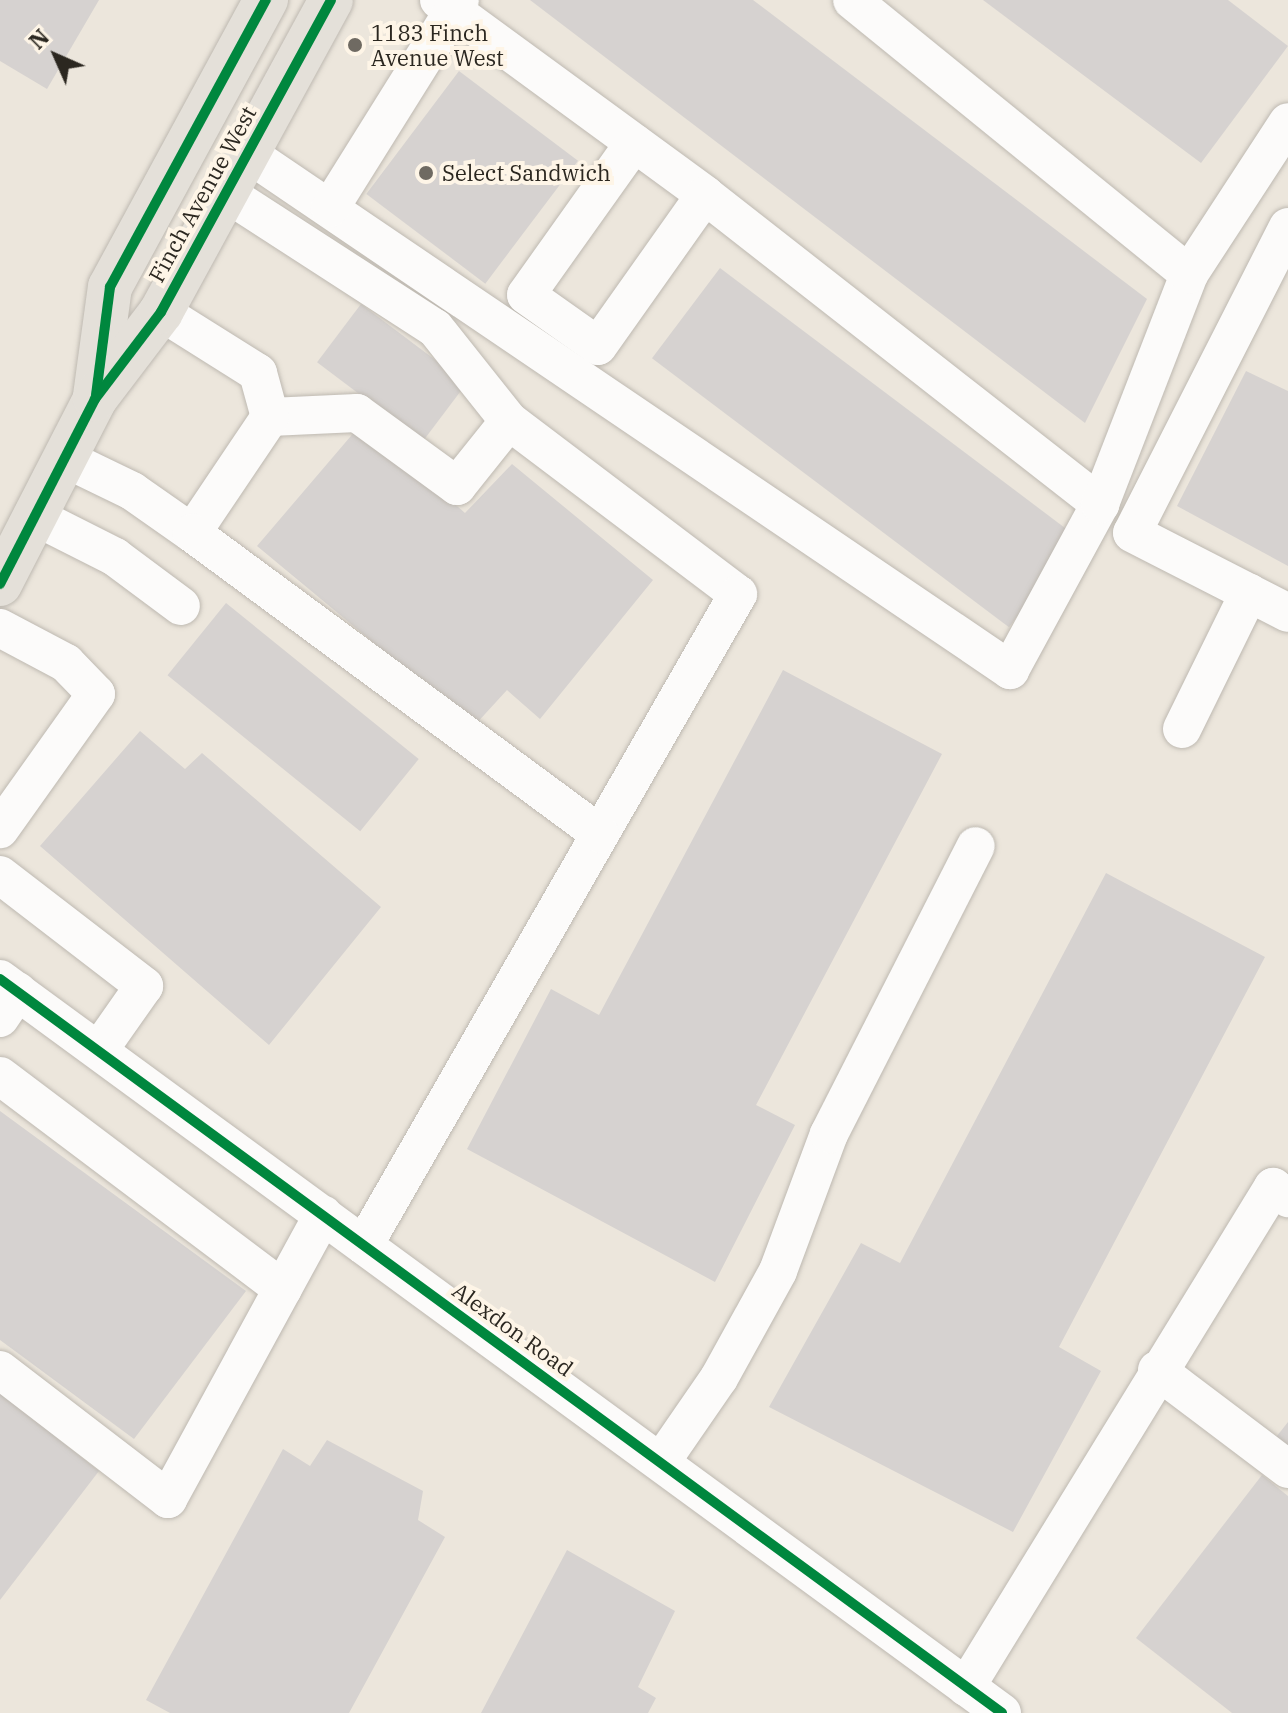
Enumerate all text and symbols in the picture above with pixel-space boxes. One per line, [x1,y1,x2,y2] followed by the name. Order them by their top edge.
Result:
[16,16,96,96] north arrow
[371,19,504,70] place label: 1183 Finch Avenue West
[22,22,55,55] text: N
[346,36,364,54] marker: 1183 Finch Avenue West
[143,101,261,287] street label: Finch Avenue West
[442,160,611,186] place label: Select Sandwich
[417,164,435,182] marker: Select Sandwich
[448,1276,578,1382] street label: Alexdon Road

